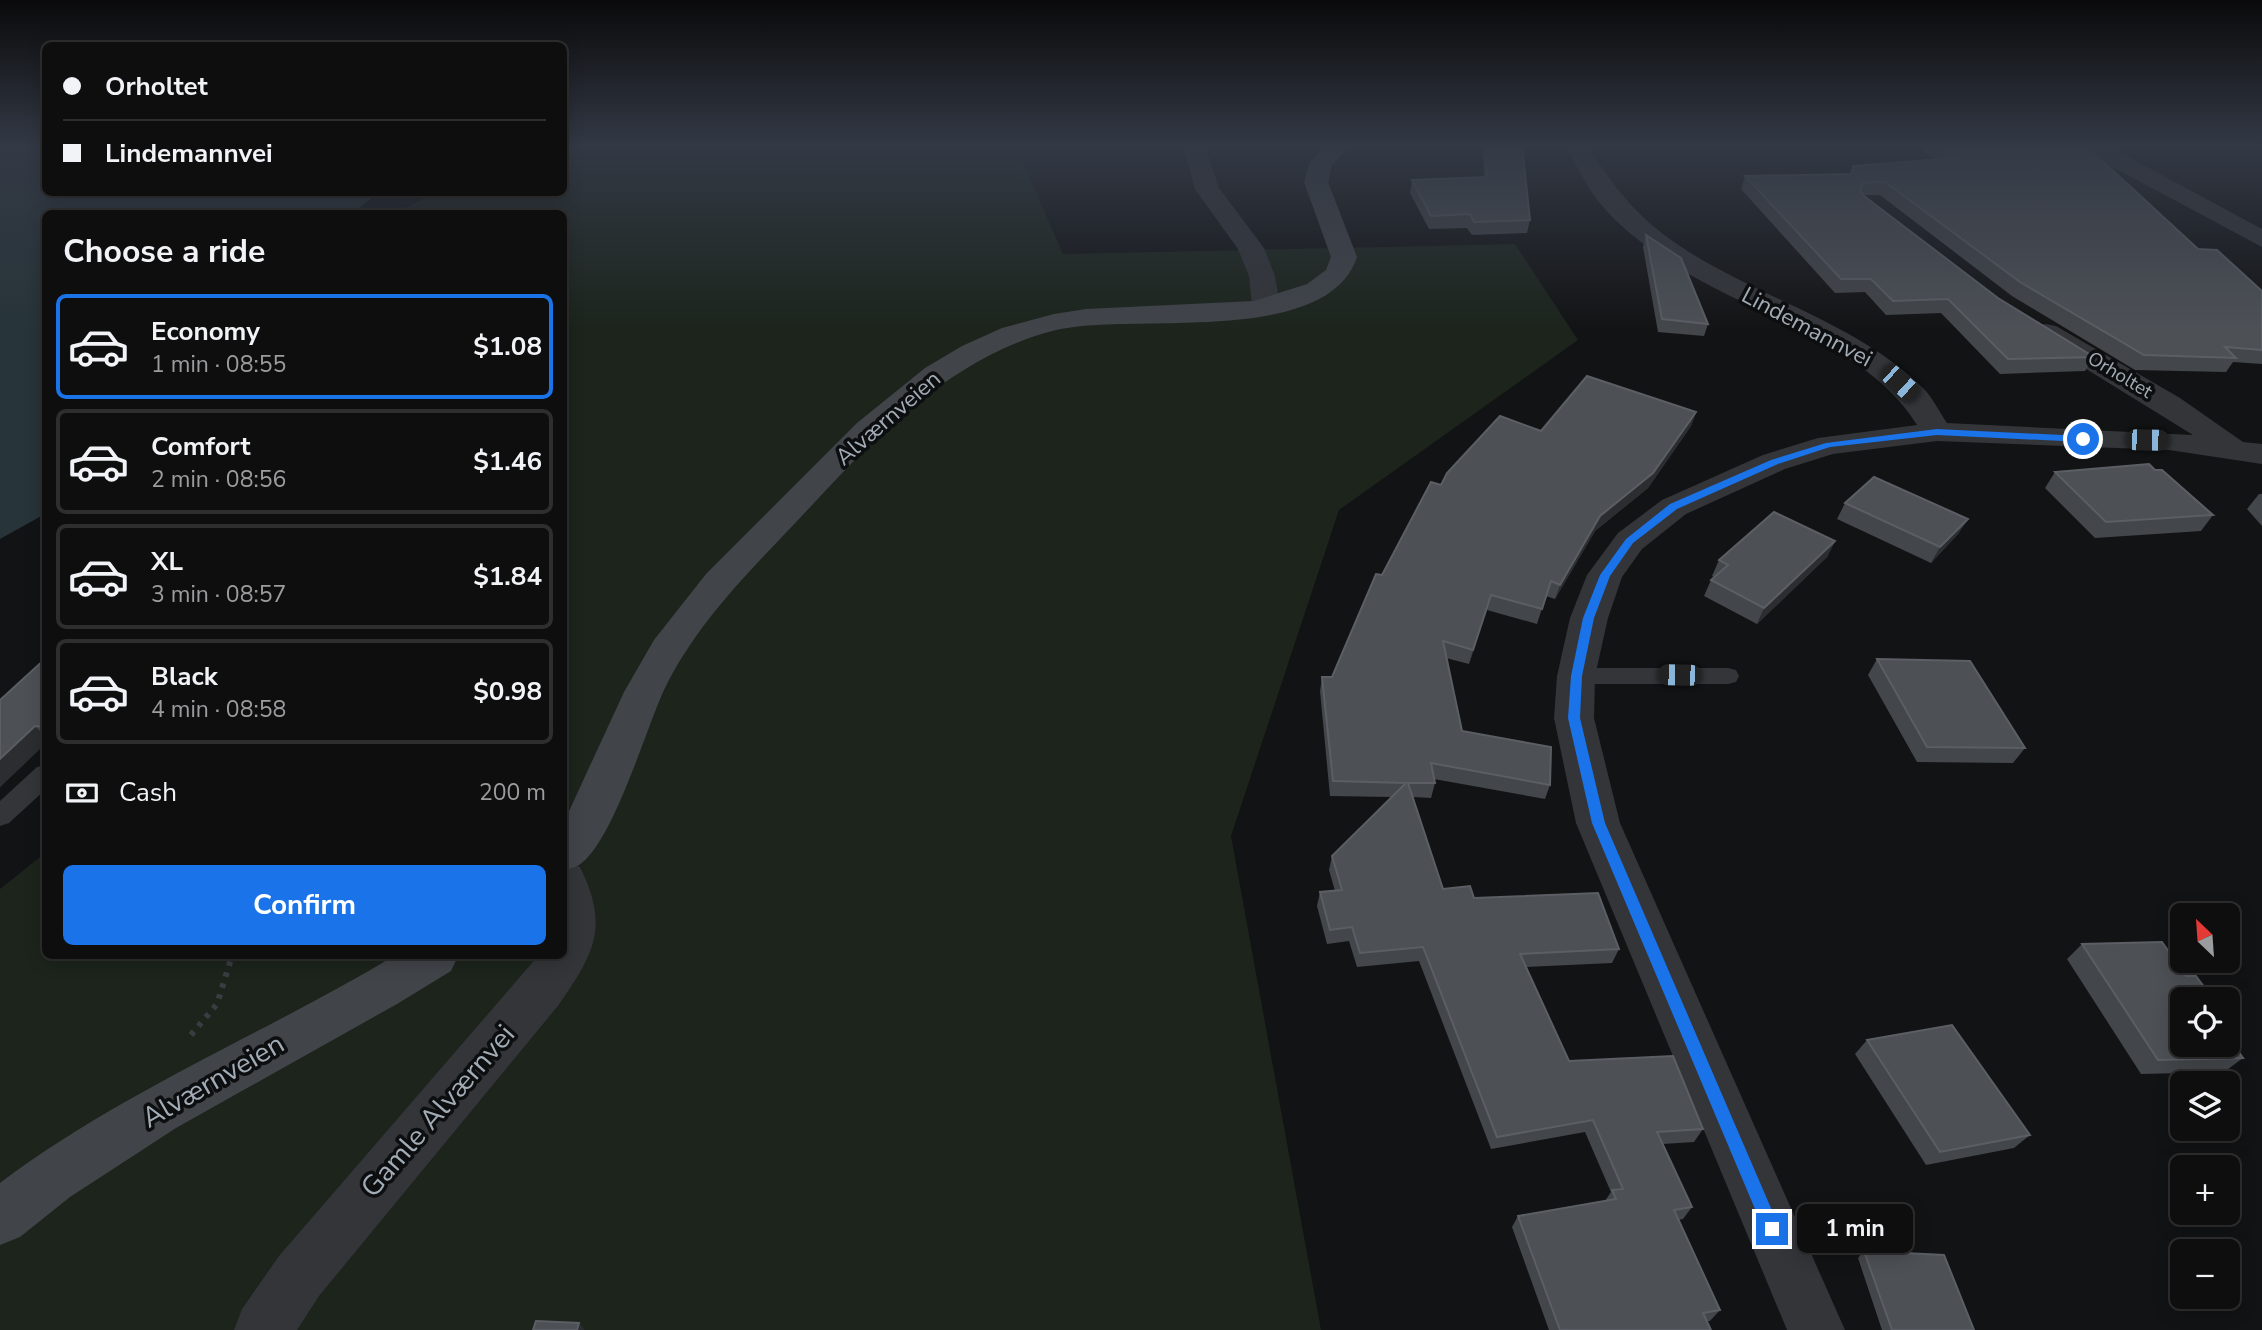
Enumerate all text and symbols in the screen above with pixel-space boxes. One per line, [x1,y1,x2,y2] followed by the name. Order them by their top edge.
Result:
[105,69,208,104] text: Orholtet
[105,136,273,171] text: Lindemannvei
[63,230,265,273] text: Choose a ride
[1736,280,1878,374] street label: Lindemannvei
[151,314,260,349] text: Economy
[67,315,130,378] icon: car
[473,329,542,364] text: $1.08
[2083,345,2158,405] street label: Orholtet
[151,349,286,380] text: 1 min · 08:55
[1878,361,1923,405] car
[829,364,947,472] street label: Alværnveien
[2067,423,2099,455] route start
[151,429,251,464] text: Comfort
[2126,429,2169,451] car
[67,430,130,493] icon: car
[473,444,542,479] text: $1.46
[151,464,286,495] text: 2 min · 08:56
[151,544,183,579] text: XL
[67,545,130,608] icon: car
[473,559,542,594] text: $1.84
[151,579,286,610] text: 3 min · 08:57
[151,659,218,694] text: Black
[67,660,130,723] icon: car
[1658,664,1701,686] car
[473,674,542,709] text: $0.98
[151,694,286,725] text: 4 min · 08:58
[63,774,101,812] icon: cash
[119,775,177,810] text: Cash
[479,777,546,808] text: 200 m
[63,865,546,945] button: Confirm
[2170,903,2240,973] north arrow
[2170,903,2240,1309] map controls
[2170,987,2240,1057] button: locate
[352,1016,524,1206] street label: Gamle Alværnvei
[135,1025,291,1137] street label: Alværnveien
[2170,1071,2240,1141] button: layers
[2170,1155,2240,1225] button: +
[1796,1204,1912,1254] callout: 1 min
[1756,1213,1788,1245] route end
[1825,1213,1885,1244] text: 1 min
[2170,1239,2240,1309] button: −

